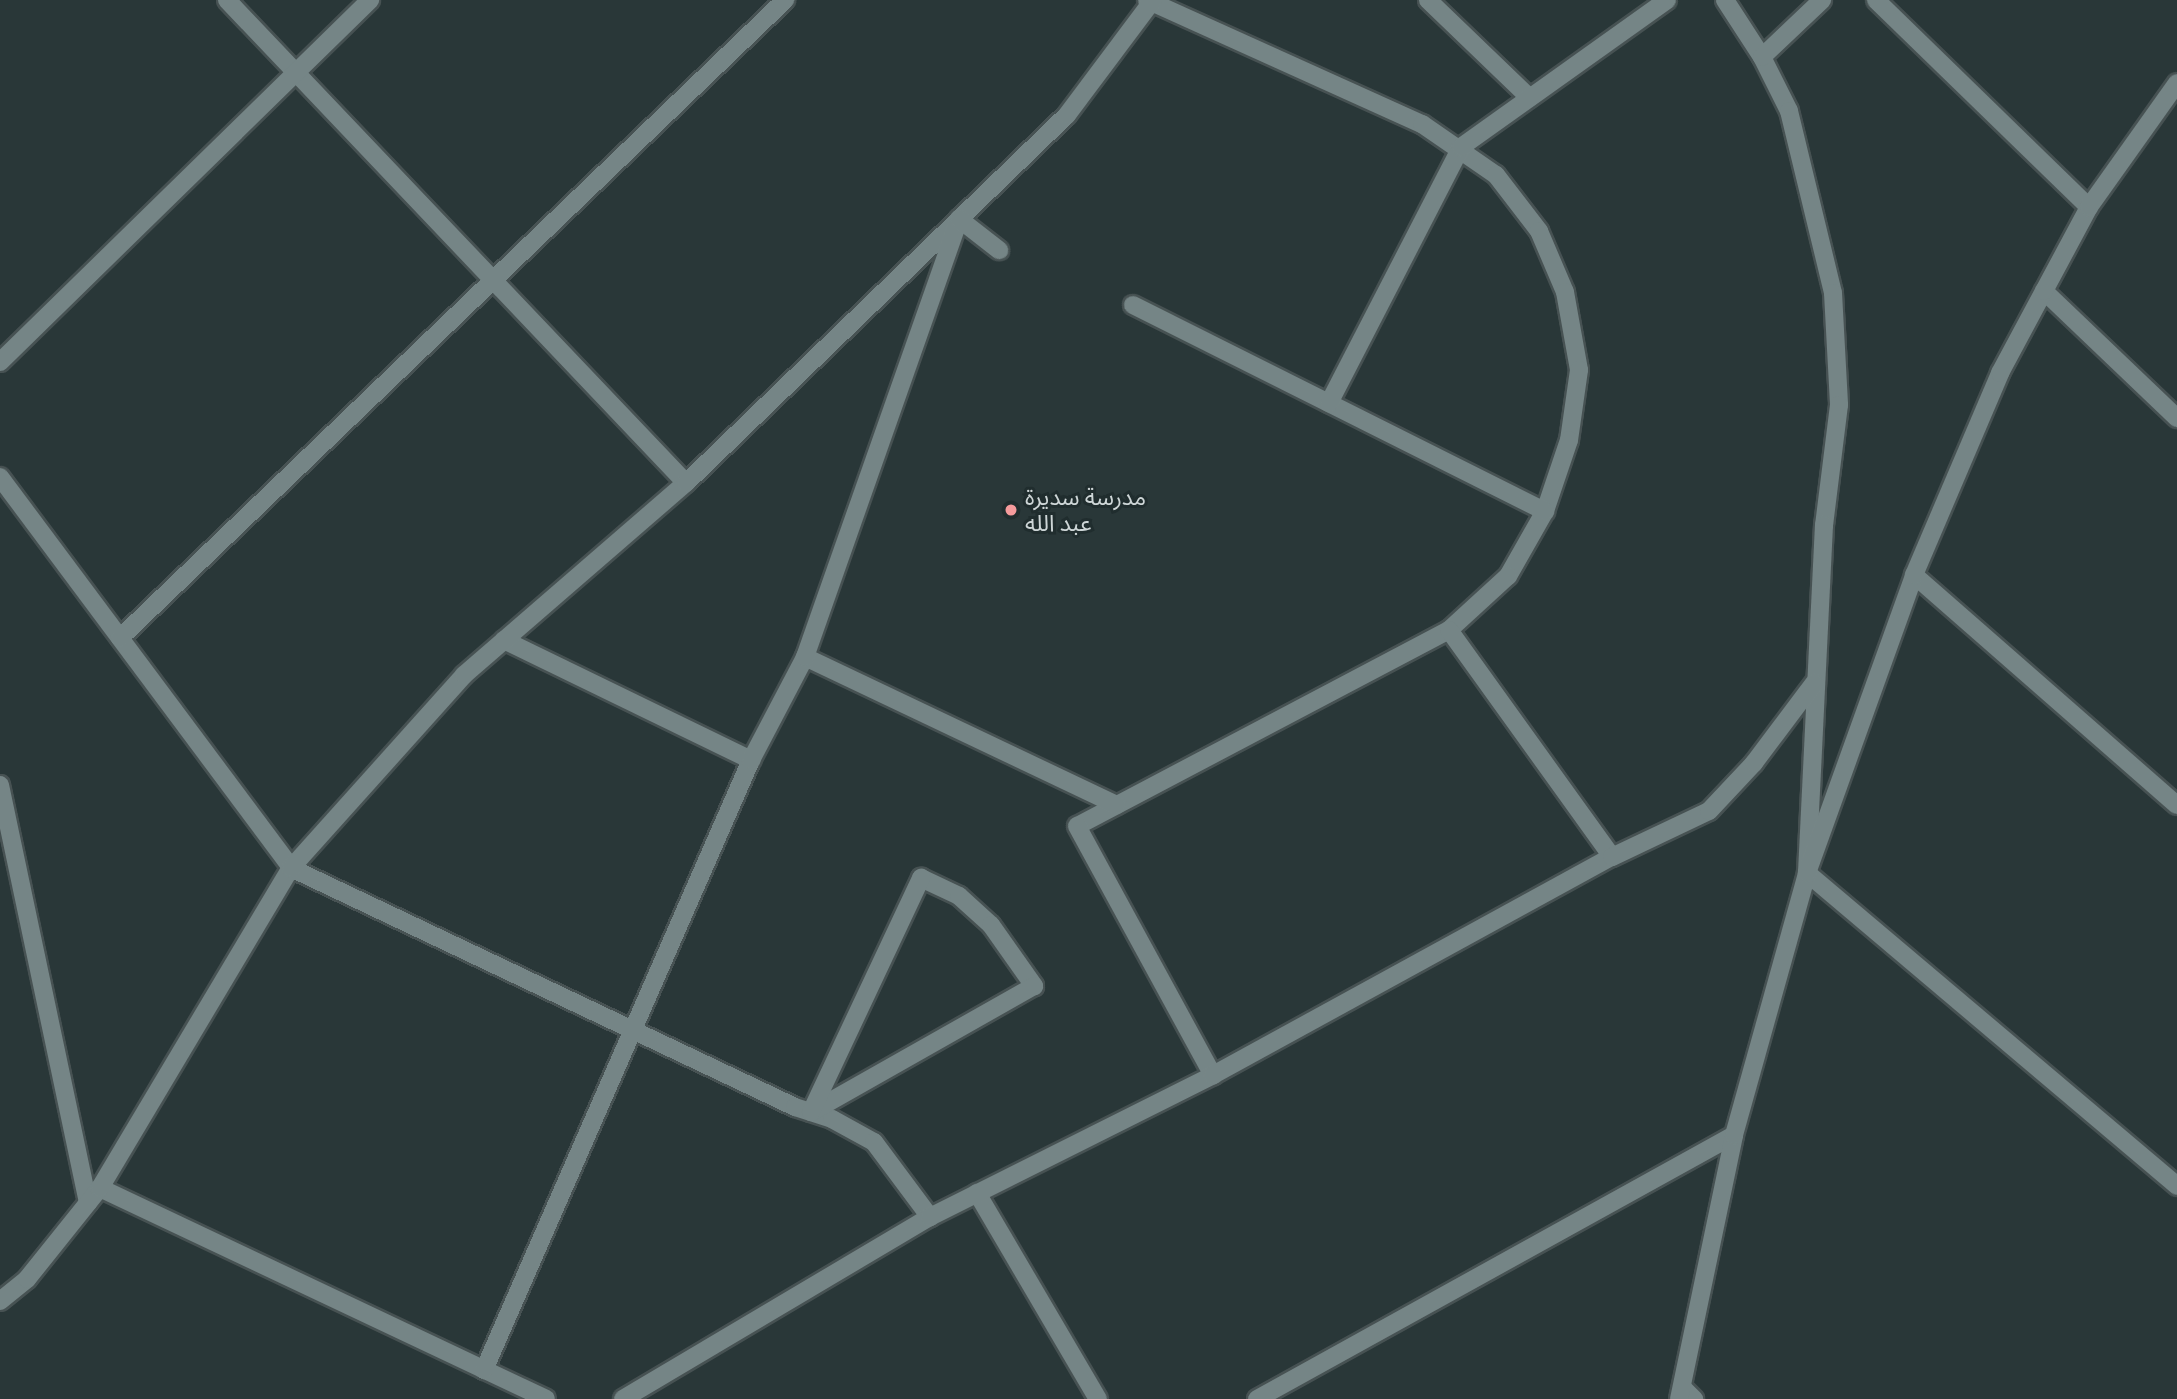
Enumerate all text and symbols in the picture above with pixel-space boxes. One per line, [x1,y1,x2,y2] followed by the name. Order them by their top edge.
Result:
[1025,483,1146,537] place label: مدرسة سديرة عبد الله
[1003,502,1019,518] marker: مدرسة سديرة عبد الله

